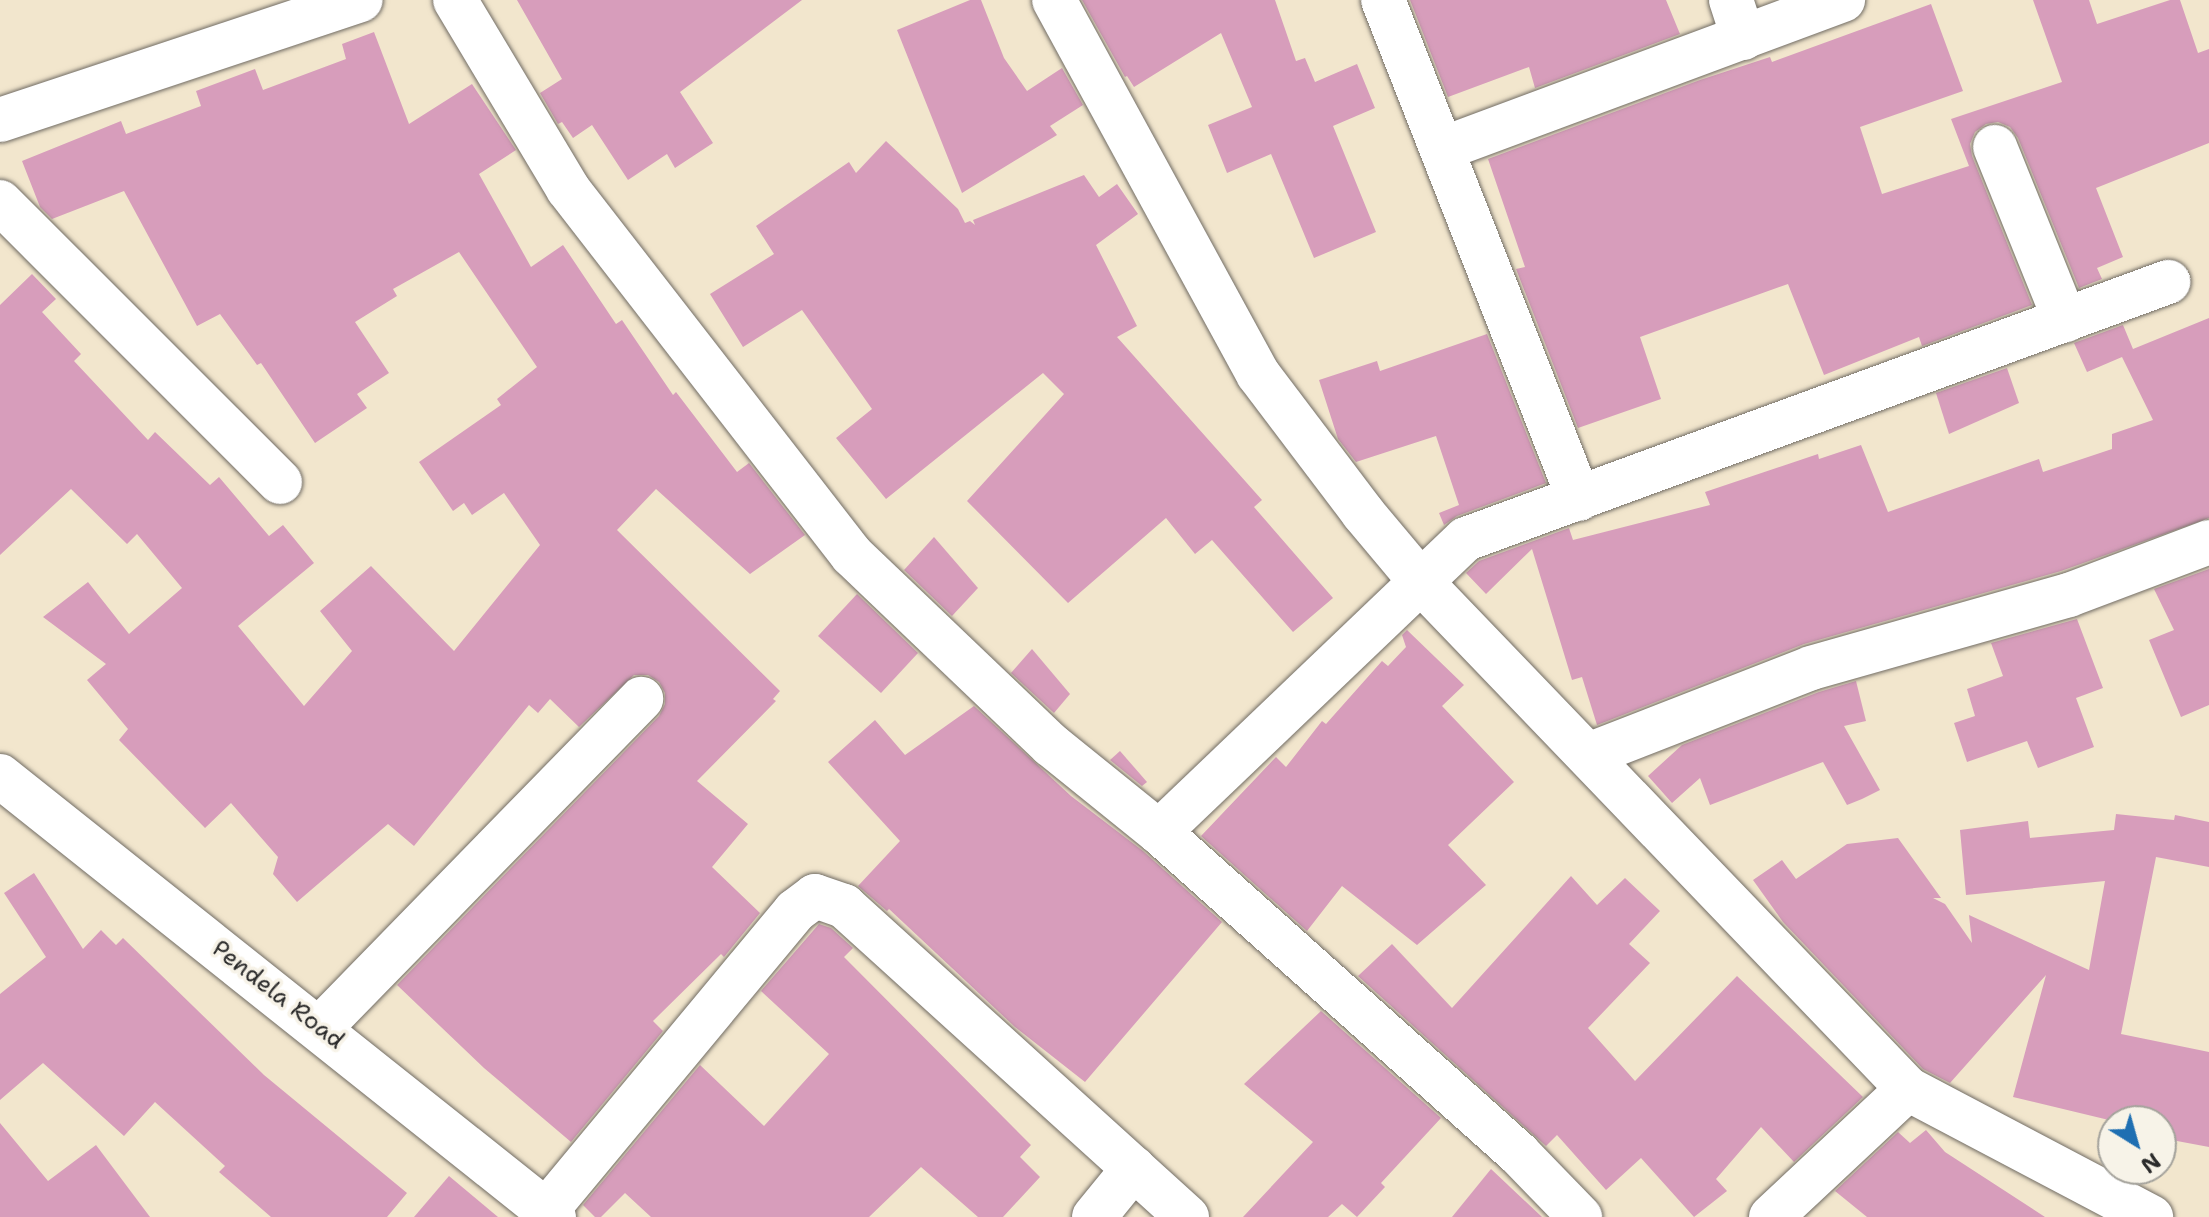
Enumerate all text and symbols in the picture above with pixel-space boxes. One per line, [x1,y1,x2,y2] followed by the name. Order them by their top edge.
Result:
[206,934,350,1056] street label: Pendela Road
[2097,1105,2177,1185] north arrow
[2135,1146,2166,1180] text: N

